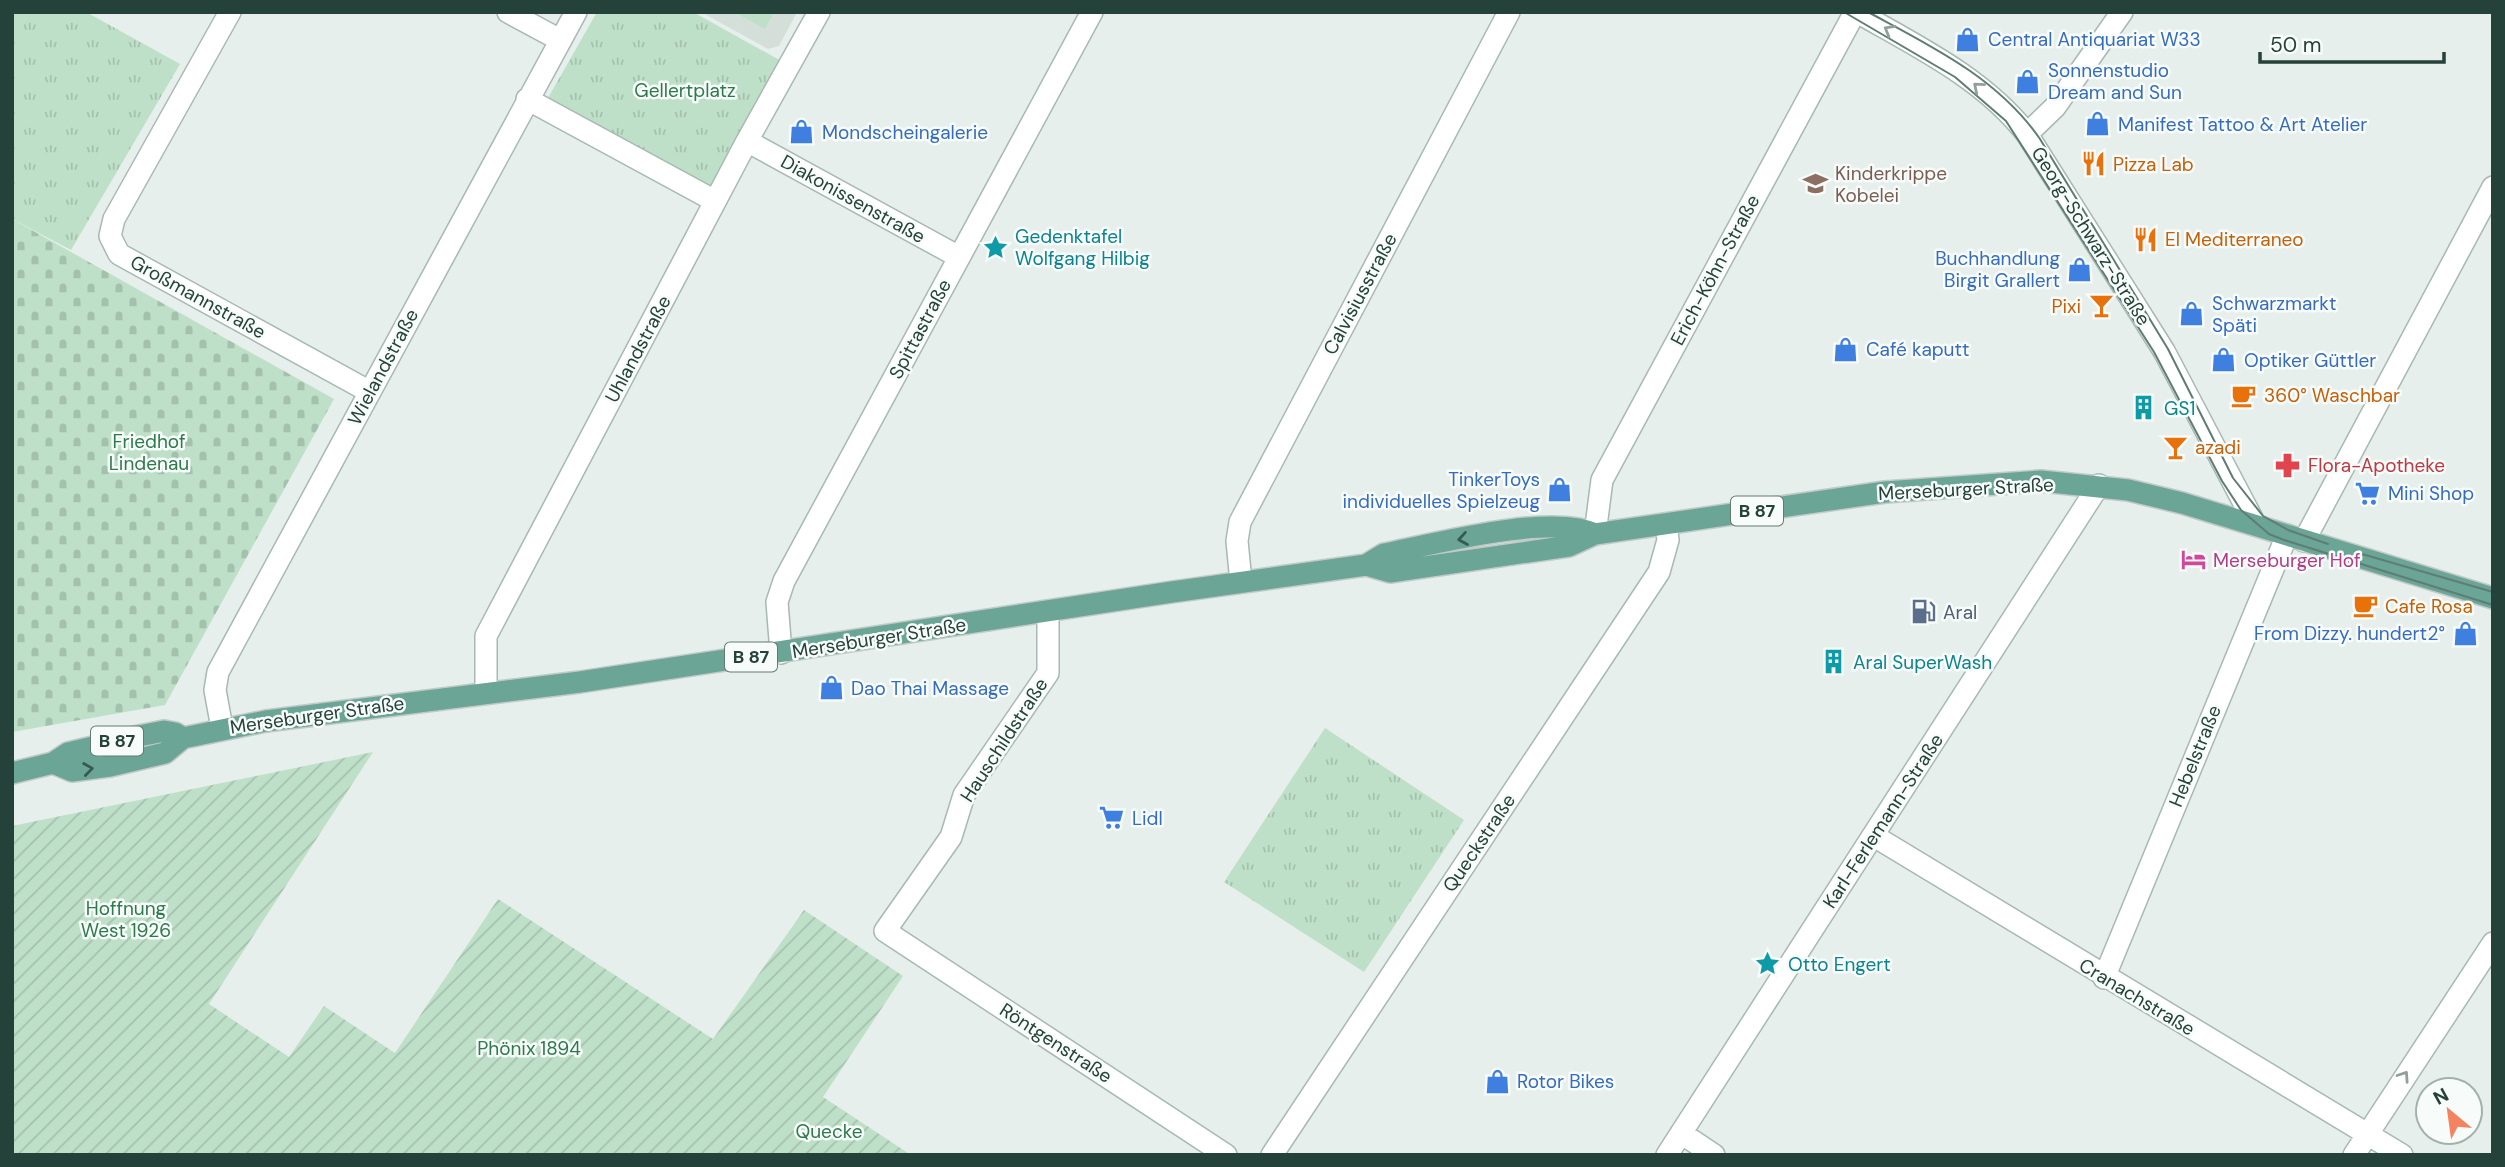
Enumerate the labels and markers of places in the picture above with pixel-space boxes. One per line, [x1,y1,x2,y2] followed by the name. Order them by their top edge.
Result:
[1954,25,1982,53] shop icon: Central Antiquariat W33
[1988,27,2201,52] place label: Central Antiquariat W33
[2048,58,2182,105] place label: Sonnenstudio Dream and Sun
[2014,67,2042,95] shop icon: Sonnenstudio Dream and Sun
[2084,110,2112,138] shop icon: Manifest Tattoo & Art Atelier
[2118,112,2367,137] place label: Manifest Tattoo & Art Atelier
[788,118,816,146] shop icon: Mondscheingalerie
[822,120,988,145] place label: Mondscheingalerie
[2079,150,2107,178] restaurant icon: Pizza Lab
[2113,152,2194,177] place label: Pizza Lab
[1835,161,1947,208] place label: Kinderkrippe Kobelei
[1801,170,1829,198] school or university icon: Kinderkrippe Kobelei
[1015,224,1150,271] place label: Gedenktafel Wolfgang Hilbig
[2131,225,2159,253] restaurant icon: El Mediterraneo
[2165,227,2304,252] place label: El Mediterraneo
[981,233,1009,261] place icon: Gedenktafel Wolfgang Hilbig
[1935,246,2060,293] place label: Buchhandlung Birgit Grallert
[2066,255,2094,283] shop icon: Buchhandlung Birgit Grallert
[2212,291,2336,338] place label: Schwarzmarkt Späti
[2087,292,2115,320] bar icon: Pixi
[2051,294,2081,319] place label: Pixi
[2178,300,2206,328] shop icon: Schwarzmarkt Späti
[1832,335,1860,363] shop icon: Café kaputt
[1866,337,1969,362] place label: Café kaputt
[2210,346,2238,374] shop icon: Optiker Güttler
[2244,348,2376,373] place label: Optiker Güttler
[2230,381,2258,409] cafe icon: 360° Waschbar
[2264,383,2400,408] place label: 360° Waschbar
[2130,394,2158,422] building icon: GS1
[2164,396,2195,421] place label: GS1
[2161,433,2189,461] bar icon: azadi
[2195,435,2241,460] place label: azadi
[2274,451,2302,479] pharmacy icon: Flora-Apotheke
[2308,453,2445,478] place label: Flora-Apotheke
[1343,467,1540,514] place label: TinkerToys individuelles Spielzeug
[1546,476,1574,504] shop icon: TinkerToys individuelles Spielzeug
[2354,479,2382,507] supermarket icon: Mini Shop
[2388,481,2474,506] place label: Mini Shop
[2179,546,2207,574] hotel icon: Merseburger Hof
[2213,548,2360,573] place label: Merseburger Hof
[2351,592,2379,620] cafe icon: Cafe Rosa
[2385,594,2473,619] place label: Cafe Rosa
[1909,598,1937,626] fuel station icon: Aral
[1943,600,1977,625] place label: Aral
[2451,619,2479,647] shop icon: From Dizzy. hundert2°
[2254,621,2445,646] place label: From Dizzy. hundert2°
[1819,648,1847,676] building icon: Aral SuperWash
[1853,650,1992,675] place label: Aral SuperWash
[817,674,845,702] shop icon: Dao Thai Massage
[851,676,1009,701] place label: Dao Thai Massage
[1098,804,1126,832] supermarket icon: Lidl
[1132,806,1163,831] place label: Lidl
[1754,950,1782,978] place icon: Otto Engert
[1788,952,1891,977] place label: Otto Engert
[1483,1067,1511,1095] shop icon: Rotor Bikes
[1517,1069,1614,1094] place label: Rotor Bikes

